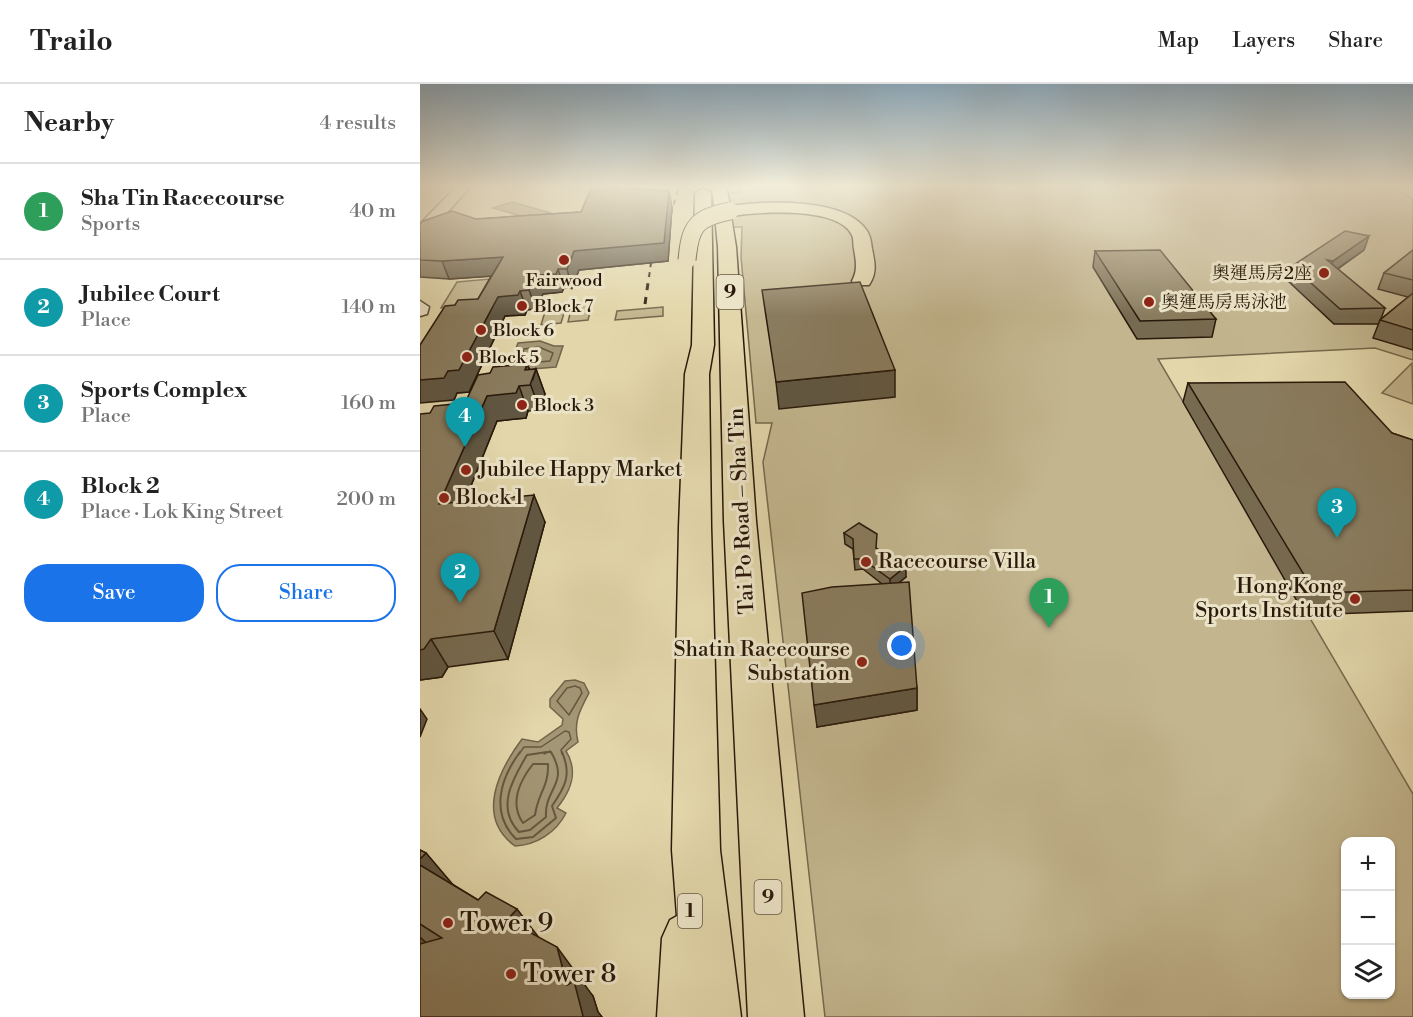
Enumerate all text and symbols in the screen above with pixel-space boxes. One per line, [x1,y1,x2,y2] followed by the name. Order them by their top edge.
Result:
[30,24,113,59] text: Trailo
[1158,28,1199,54] text: Map
[1232,28,1295,54] text: Layers
[1328,28,1383,54] text: Share
[24,107,114,139] text: Nearby
[319,111,396,136] text: 4 results
[81,185,285,212] text: Sha Tin Racecourse
[39,199,48,224] text: 1
[349,199,396,224] text: 40 m
[81,212,140,237] text: Sports
[557,253,571,267] marker: Fairwood
[1212,262,1312,285] place label: 奧運馬房2座
[1317,266,1331,280] marker: 奧運馬房2座
[526,269,603,292] place label: Fairwood
[716,275,744,309] road number: 9
[81,281,220,308] text: Jubilee Court
[1161,291,1287,314] place label: 奧運馬房馬泳池
[37,295,50,320] text: 2
[341,295,396,320] text: 140 m
[533,295,593,318] place label: Block 7
[1142,295,1156,309] marker: 奧運馬房馬泳池
[515,299,529,313] marker: Block 7
[81,308,131,333] text: Place
[492,319,554,342] place label: Block 6
[474,323,488,337] marker: Block 6
[478,346,539,369] place label: Block 5
[460,350,474,364] marker: Block 5
[81,377,247,404] text: Sports Complex
[37,391,50,416] text: 3
[341,391,396,416] text: 160 m
[533,394,594,417] place label: Block 3
[446,398,484,447] pin: 4
[515,398,529,412] marker: Block 3
[81,404,131,429] text: Place
[724,407,760,615] street label: Tai Po Road – Sha Tin
[477,457,683,483] place label: Jubilee Happy Market
[459,463,473,477] marker: Jubilee Happy Market
[81,473,160,500] text: Block 2
[455,485,524,511] place label: Block 1
[37,487,50,512] text: 4
[336,487,396,512] text: 200 m
[1318,488,1356,538] pin: 3
[437,491,451,505] marker: Block 1
[81,500,283,525] text: Place · Lok King Street
[878,549,1037,575] place label: Racecourse Villa
[440,554,480,603] pin: 2
[859,555,873,569] marker: Racecourse Villa
[24,564,204,622] button: Save
[216,564,396,622] button: Share
[1195,574,1343,624] place label: Hong Kong Sports Institute
[1030,578,1068,628] pin: 1
[1348,592,1362,606] marker: Hong Kong Sports Institute
[887,631,916,660] your location
[673,637,850,687] place label: Shatin Racecourse Substation
[855,655,869,669] marker: Shatin Racecourse Substation
[1341,837,1395,999] map controls
[1341,837,1395,891] button: +
[754,880,782,914] road number: 9
[1341,891,1395,945] button: −
[678,894,702,928] road number: 1
[460,907,553,939] place label: Tower 9
[441,916,455,930] marker: Tower 9
[1341,945,1395,999] button: layers
[523,958,617,990] place label: Tower 8
[504,967,518,981] marker: Tower 8

